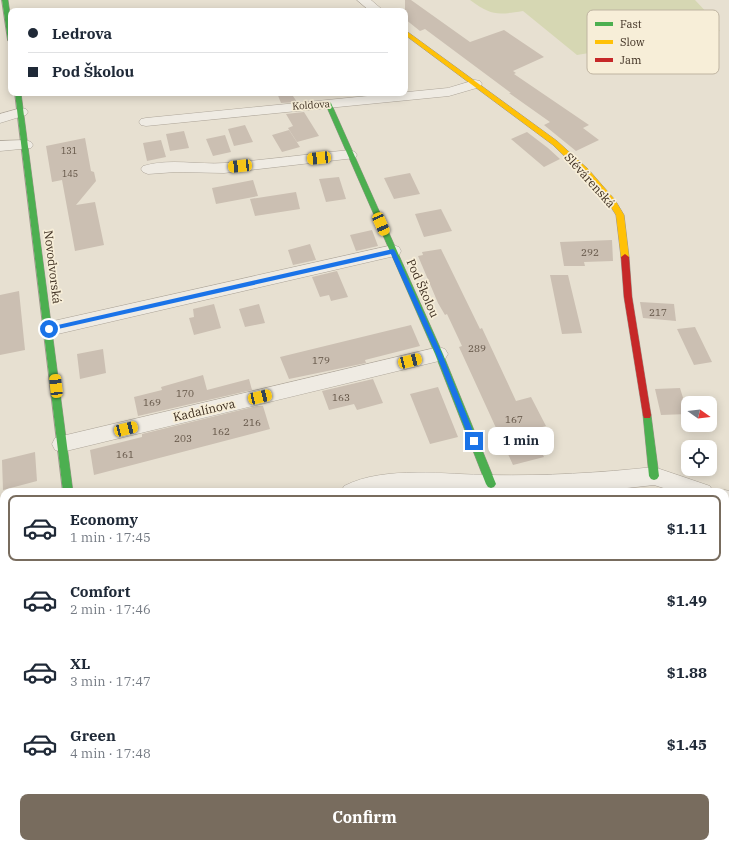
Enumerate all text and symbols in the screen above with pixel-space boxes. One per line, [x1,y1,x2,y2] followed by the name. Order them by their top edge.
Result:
[587,10,719,74] legend
[620,17,642,31] text: Fast
[52,24,112,43] text: Ledrova
[620,35,645,49] text: Slow
[620,53,642,67] text: Jam
[52,62,134,81] text: Pod Školou
[292,97,331,113] street label: Koldova
[61,145,77,156] house number: 131
[561,149,619,211] street label: Slévárenská
[306,151,332,165] car
[227,159,253,173] car
[62,168,78,179] house number: 145
[371,211,391,237] car
[41,229,65,305] street label: Novodvorská
[581,246,599,259] house number: 292
[403,256,443,320] street label: Pod Školou
[649,306,667,319] house number: 217
[40,320,58,338] route start
[468,342,486,355] house number: 289
[397,352,423,370] car
[312,354,330,367] house number: 179
[49,373,63,399] car
[176,387,194,400] house number: 170
[247,388,273,406] car
[332,391,350,404] house number: 163
[172,395,237,424] street label: Kadalínova
[143,396,161,409] house number: 169
[681,396,717,432] north arrow
[681,396,717,476] map controls
[505,413,523,426] house number: 167
[243,416,261,429] house number: 216
[113,420,139,438] car
[212,425,230,438] house number: 162
[488,427,554,455] callout: 1 min
[174,432,192,445] house number: 203
[465,432,483,450] route end
[503,432,539,449] text: 1 min
[681,440,717,476] button: locate
[116,448,134,461] house number: 161
[22,510,58,546] icon: car
[70,510,138,529] text: Economy
[667,519,707,538] text: $1.11
[70,529,151,546] text: 1 min · 17:45
[22,582,58,618] icon: car
[70,582,130,601] text: Comfort
[667,591,707,610] text: $1.49
[70,601,151,618] text: 2 min · 17:46
[22,654,58,690] icon: car
[70,654,90,673] text: XL
[667,663,707,682] text: $1.88
[70,673,151,690] text: 3 min · 17:47
[22,726,58,762] icon: car
[70,726,116,745] text: Green
[667,735,707,754] text: $1.45
[70,745,151,762] text: 4 min · 17:48
[20,794,709,840] button: Confirm

